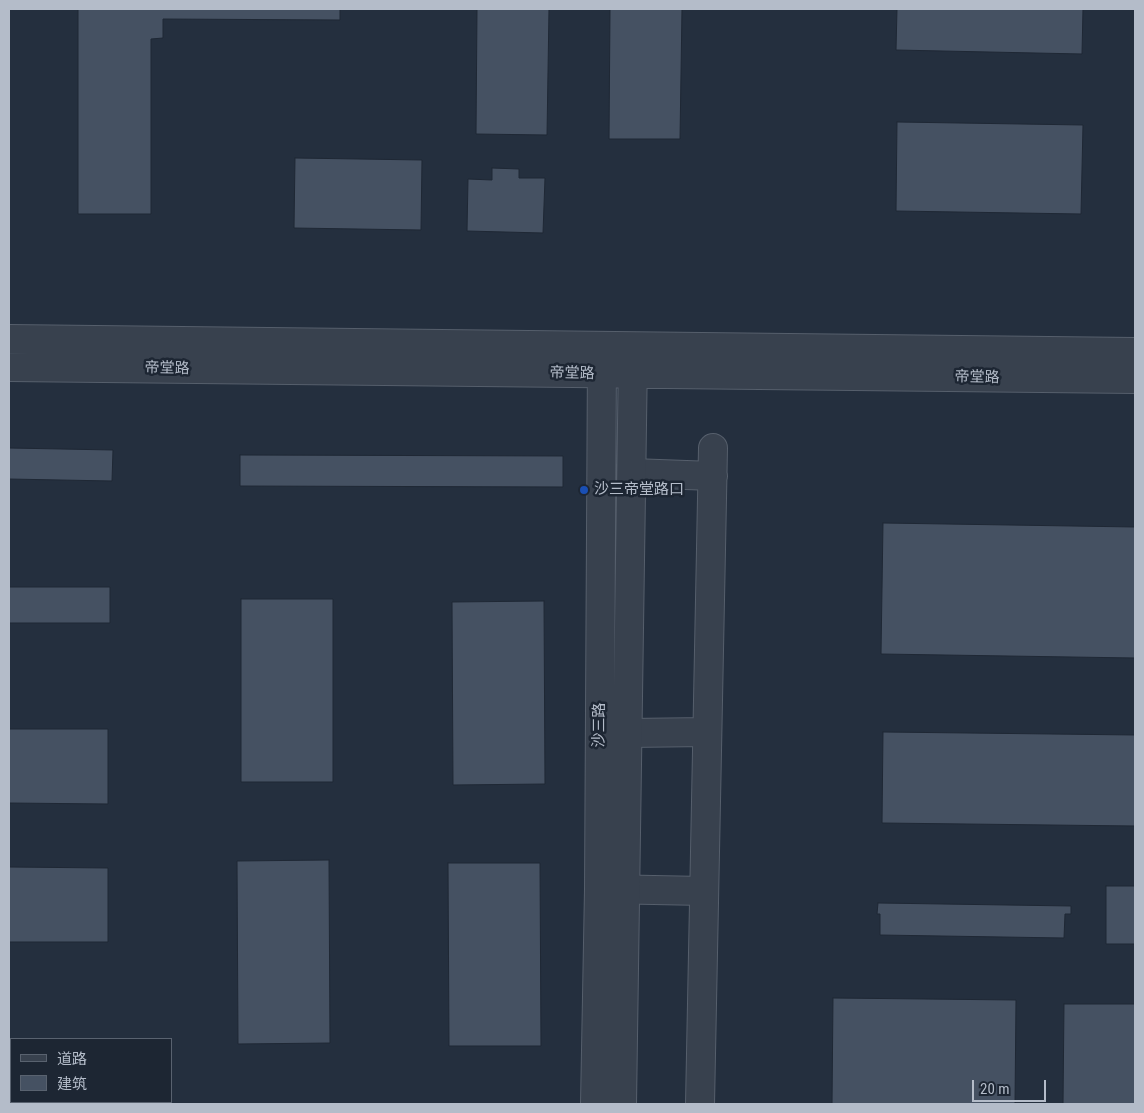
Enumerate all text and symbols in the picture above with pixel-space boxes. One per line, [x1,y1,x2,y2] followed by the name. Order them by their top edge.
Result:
[144,360,190,378] street label: 帝堂路
[549,365,595,383] street label: 帝堂路
[954,369,1000,387] street label: 帝堂路
[594,481,684,499] place label: 沙三帝堂路口
[578,484,590,496] marker: 沙三帝堂路口
[591,703,609,747] street label: 沙三路
[10,1038,172,1103] legend
[57,1050,87,1068] text: 道路
[974,1070,1048,1102] scale bar
[57,1075,87,1093] text: 建筑
[980,1080,1010,1098] text: 20 m

